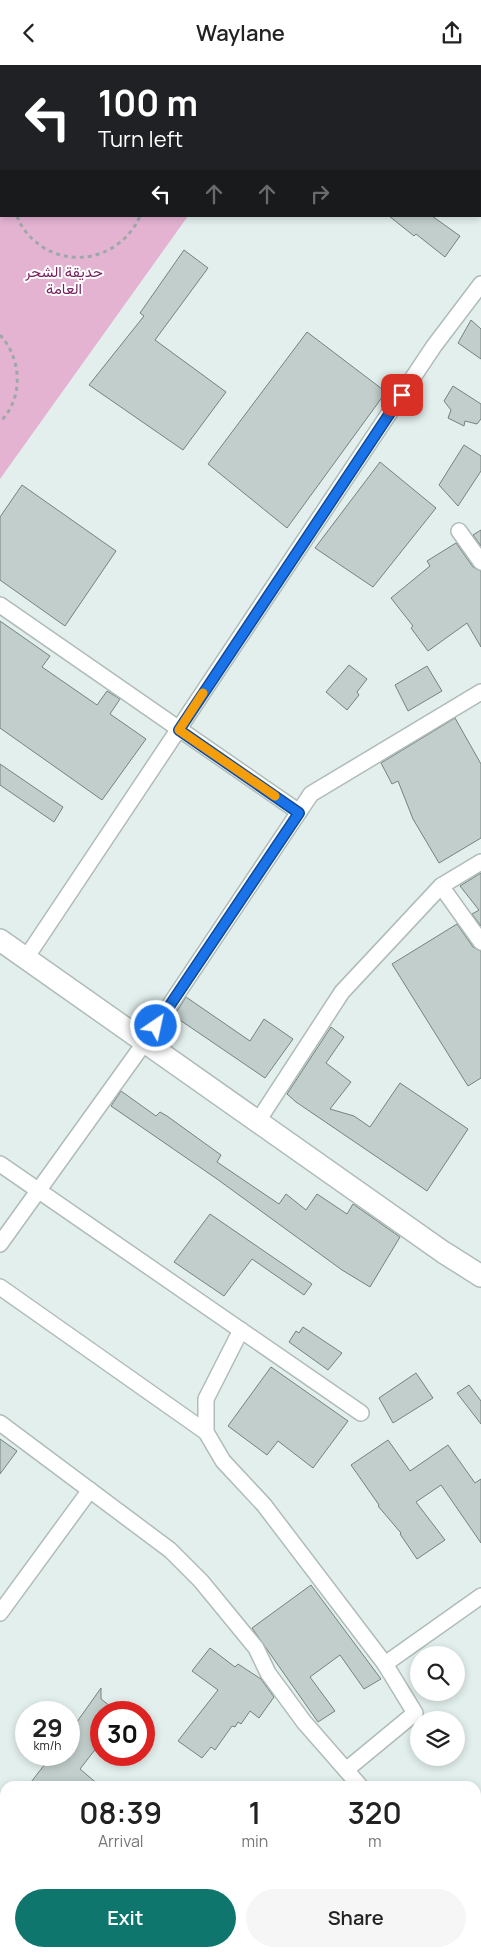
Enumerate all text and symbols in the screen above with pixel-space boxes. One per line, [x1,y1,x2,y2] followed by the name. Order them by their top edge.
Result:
[196,18,285,48] text: Waylane
[15,19,43,47] icon: back
[438,19,466,47] icon: share
[98,79,198,127] text: 100 m
[15,85,80,150] icon: left
[98,124,183,154] text: Turn left
[147,180,175,208] icon: left
[200,180,228,208] icon: ahead
[253,180,281,208] icon: ahead
[306,180,334,208] icon: right
[24,261,103,299] park label: حديقة الشحر العامة
[381,374,423,416] pin
[388,381,416,409] icon: arrive
[129,999,181,1051] position arrow
[410,1646,465,1766] map controls
[410,1646,465,1701] button: search
[90,1701,155,1766] speed limit sign: 30
[32,1710,63,1745] text: 29
[410,1711,465,1766] button: layers
[34,1737,61,1754] text: km/h
[79,1792,162,1833] text: 08:39
[249,1792,261,1833] text: 1
[348,1792,402,1833] text: 320
[98,1830,144,1852] text: Arrival
[242,1830,268,1852] text: min
[368,1830,381,1852] text: m
[15,1889,236,1947] button: Exit
[246,1889,466,1947] button: Share

